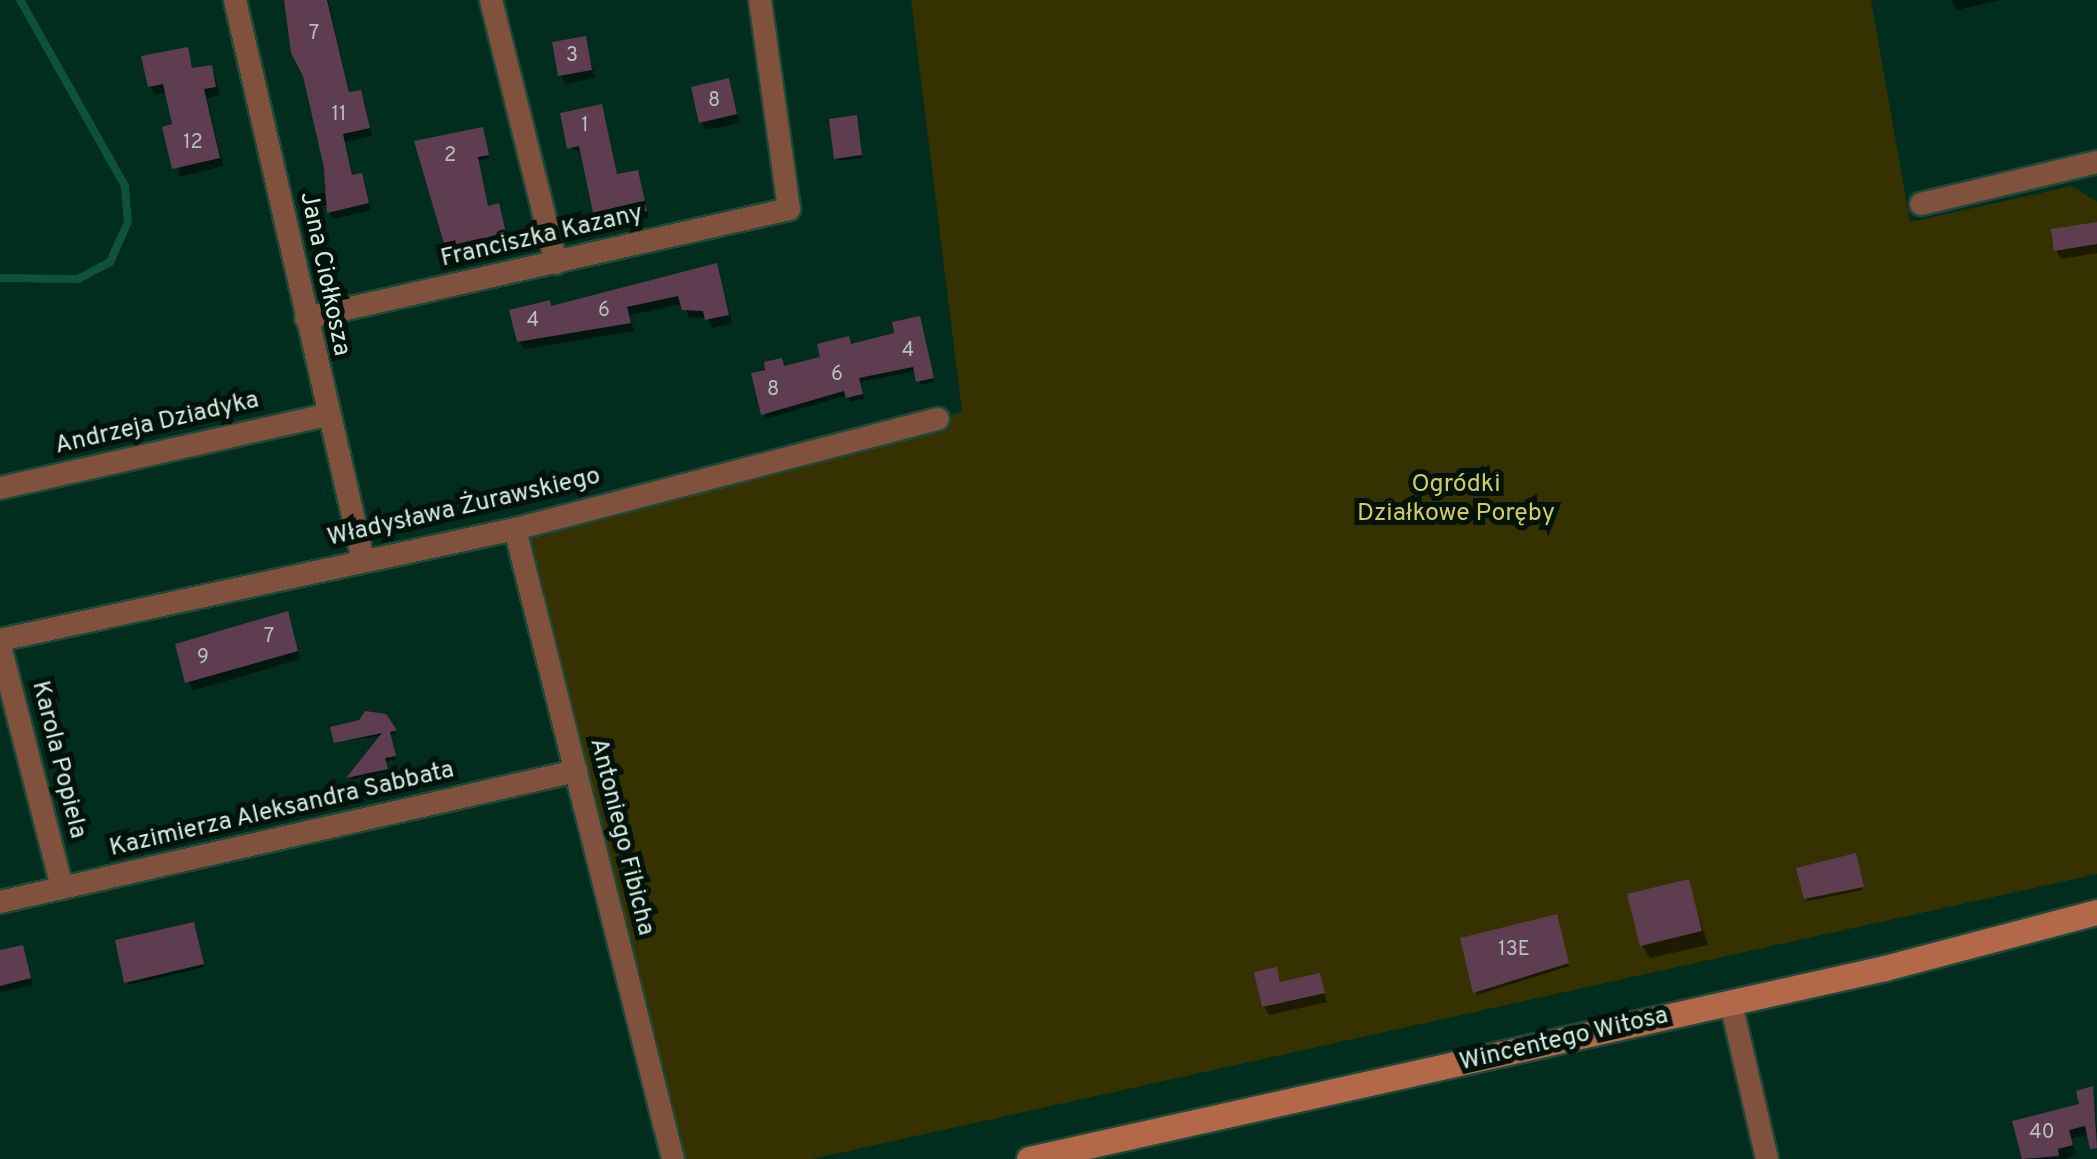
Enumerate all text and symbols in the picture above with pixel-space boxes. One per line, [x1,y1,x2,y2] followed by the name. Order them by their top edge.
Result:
[309,22,319,46] house number: 7
[566,44,578,68] house number: 3
[708,89,720,113] house number: 8
[332,103,346,127] house number: 11
[581,114,589,138] house number: 1
[183,131,203,155] house number: 12
[444,144,456,168] house number: 2
[292,189,356,359] street label: Jana Ciołkosza
[438,199,646,275] street label: Franciszka Kazany
[598,299,610,323] house number: 6
[527,309,539,333] house number: 4
[902,339,914,363] house number: 4
[831,363,843,387] house number: 6
[767,378,779,402] house number: 8
[52,386,262,462] street label: Andrzeja Dziadyka
[325,462,603,554] street label: Władysława Żurawskiego
[1357,471,1555,530] park label: Ogródki Działkowe Poręby
[264,625,274,649] house number: 7
[197,646,209,670] house number: 9
[24,678,92,842] street label: Karola Popiela
[582,735,660,939] street label: Antoniego Fibicha
[106,756,458,864] street label: Kazimierza Aleksandra Sabbata
[1498,938,1530,962] house number: 13E
[1457,1001,1671,1079] street label: Wincentego Witosa
[2029,1121,2055,1145] house number: 40

